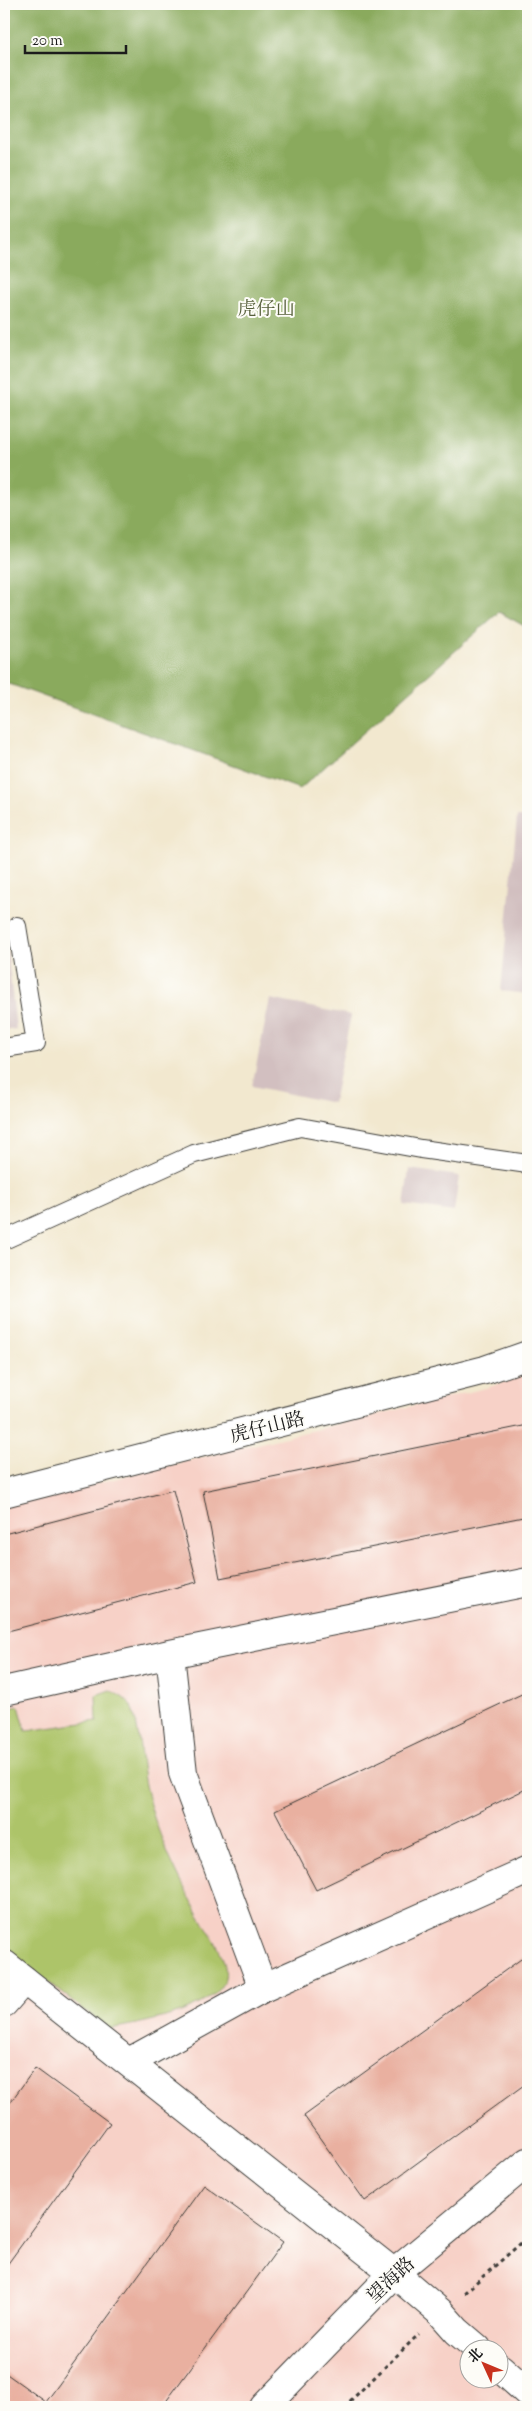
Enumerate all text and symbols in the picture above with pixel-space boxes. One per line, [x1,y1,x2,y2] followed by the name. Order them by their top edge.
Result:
[25,22,126,54] scale bar
[32,31,63,52] text: 20 m
[237,297,295,324] park label: 虎仔山
[227,1406,308,1451] street label: 虎仔山路
[362,2252,422,2310] street label: 望海路
[460,2338,510,2388] north arrow
[464,2344,488,2368] text: 北

